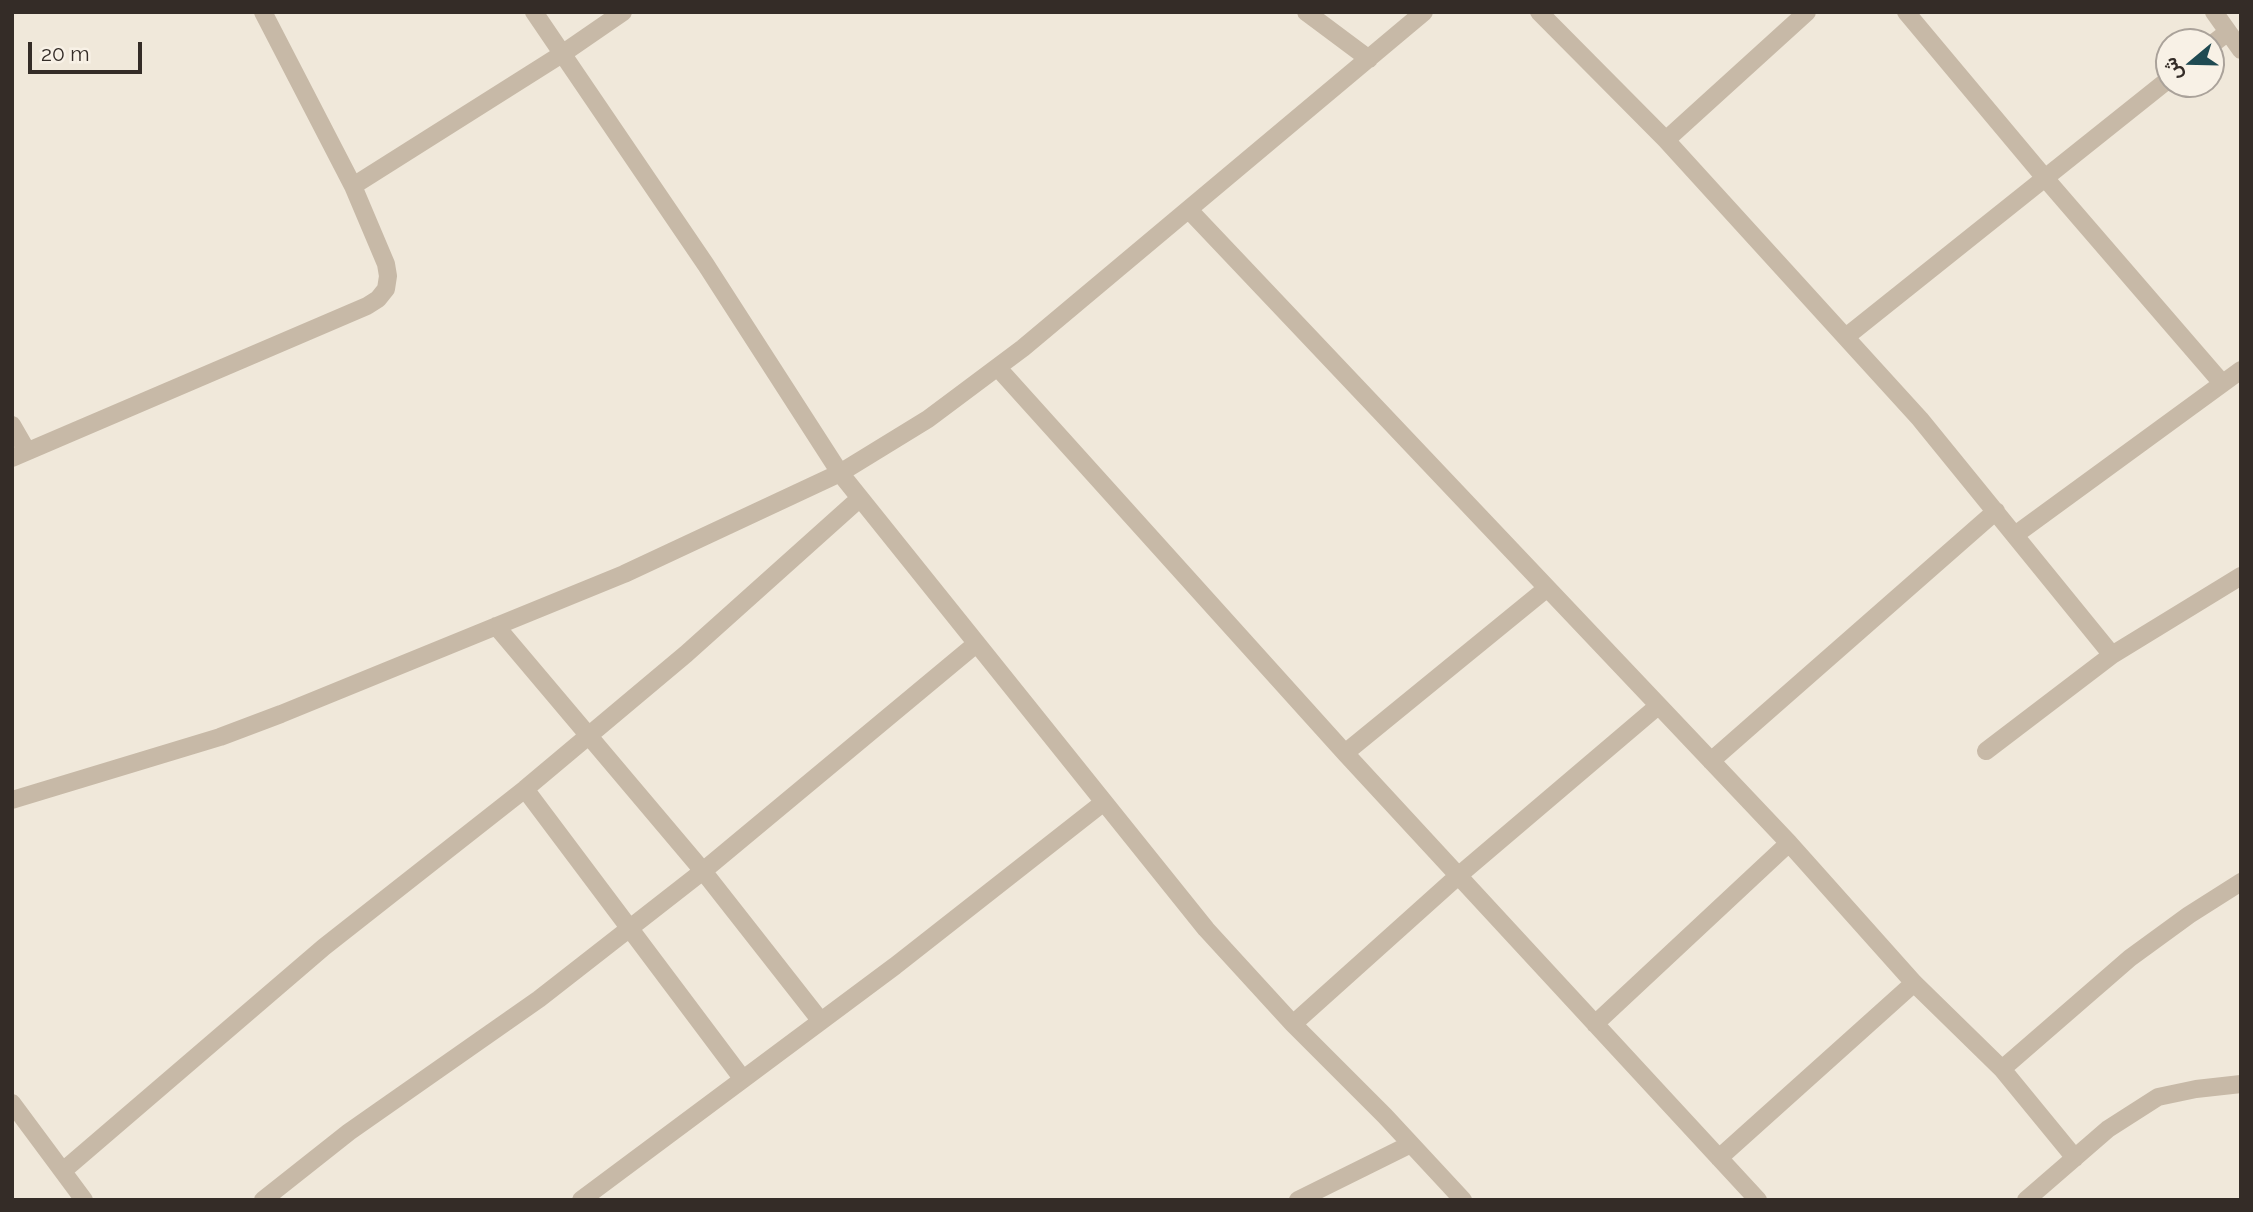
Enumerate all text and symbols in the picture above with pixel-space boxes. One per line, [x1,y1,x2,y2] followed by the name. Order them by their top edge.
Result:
[32,28,145,72] scale bar
[2155,28,2225,98] north arrow
[41,41,89,66] text: 20 m
[2158,55,2186,84] text: ش

